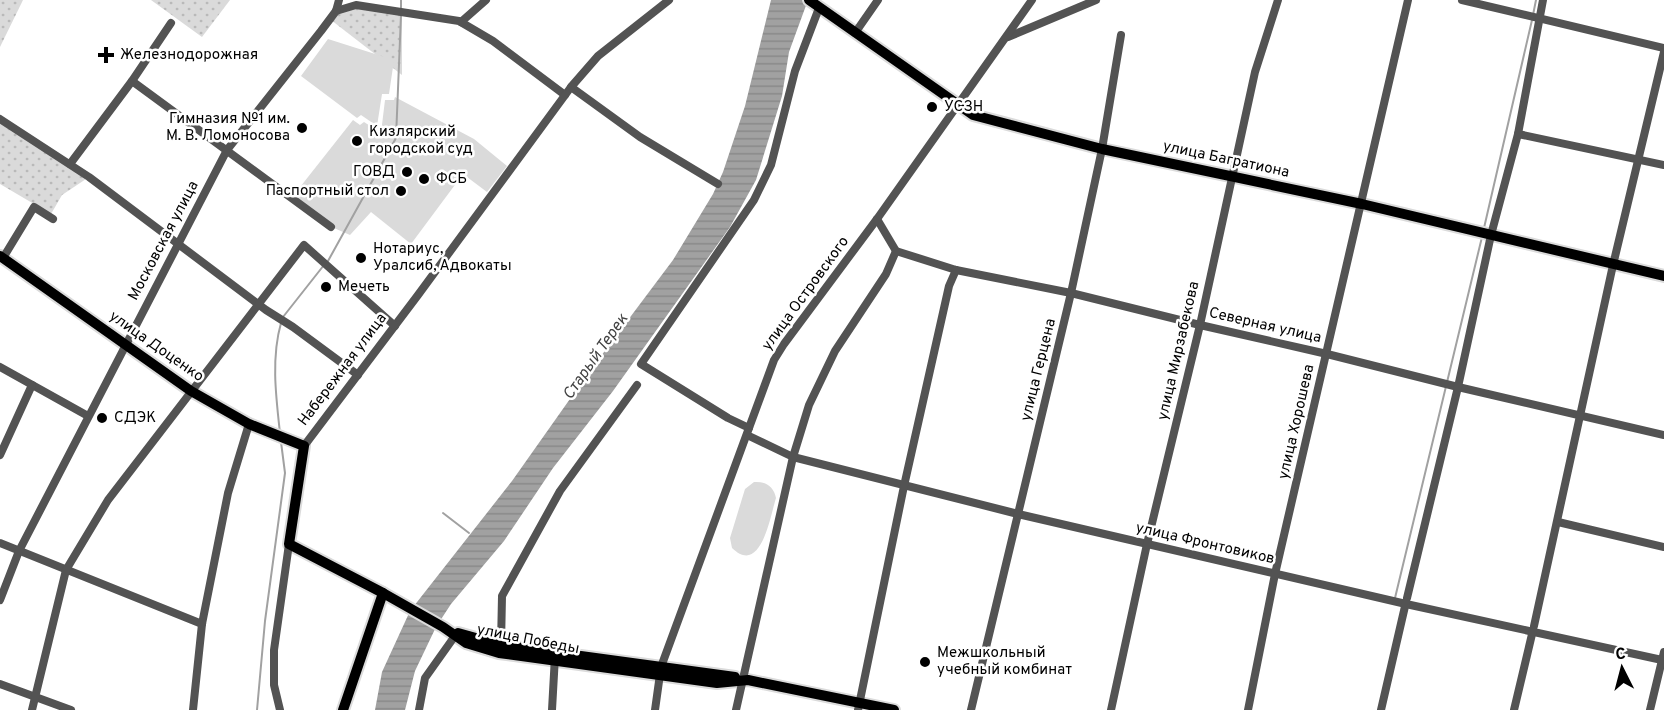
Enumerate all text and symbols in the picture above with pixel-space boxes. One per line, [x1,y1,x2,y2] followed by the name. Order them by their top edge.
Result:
[97,46,115,64] marker: Железнодорожная
[120,46,258,65] place label: Железнодорожная
[944,98,983,117] place label: УСЗН
[925,100,939,114] marker: УСЗН
[166,110,290,146] place label: Гимназия №1 им. М. В. Ломоносова
[295,121,309,135] marker: Гимназия №1 им. М. В. Ломоносова
[369,123,473,159] place label: Кизлярский городской суд
[350,134,364,148] marker: Кизлярский городской суд
[1161,137,1291,183] street label: улица Багратиона
[353,163,395,182] place label: ГОВД
[400,165,414,179] marker: ГОВД
[436,170,467,189] place label: ФСБ
[417,172,431,186] marker: ФСБ
[124,178,204,304] street label: Московская улица
[266,182,389,201] place label: Паспортный стол
[394,184,408,198] marker: Паспортный стол
[758,233,854,355] street label: улица Островского
[373,240,512,276] place label: Нотариус, Уралсиб, Адвокаты
[354,251,368,265] marker: Нотариус, Уралсиб, Адвокаты
[338,278,390,297] place label: Мечеть
[319,280,333,294] marker: Мечеть
[1154,280,1204,422] street label: улица Мирзабекова
[1207,304,1323,348] street label: Северная улица
[105,307,207,387] street label: улица Доценко
[559,309,634,404] water label: Старый Терек
[294,310,392,430] street label: Набережная улица
[1017,317,1061,423] street label: улица Герцена
[1275,363,1319,481] street label: улица Хорошева
[114,409,156,428] place label: СДЭК
[95,411,109,425] marker: СДЭК
[1134,519,1276,569] street label: улица Фронтовиков
[475,621,581,659] street label: улица Победы
[1592,638,1652,698] north arrow
[937,644,1072,680] place label: Межшкольный учебный комбинат
[1615,645,1627,666] text: С
[918,655,932,669] marker: Межшкольный учебный комбинат

